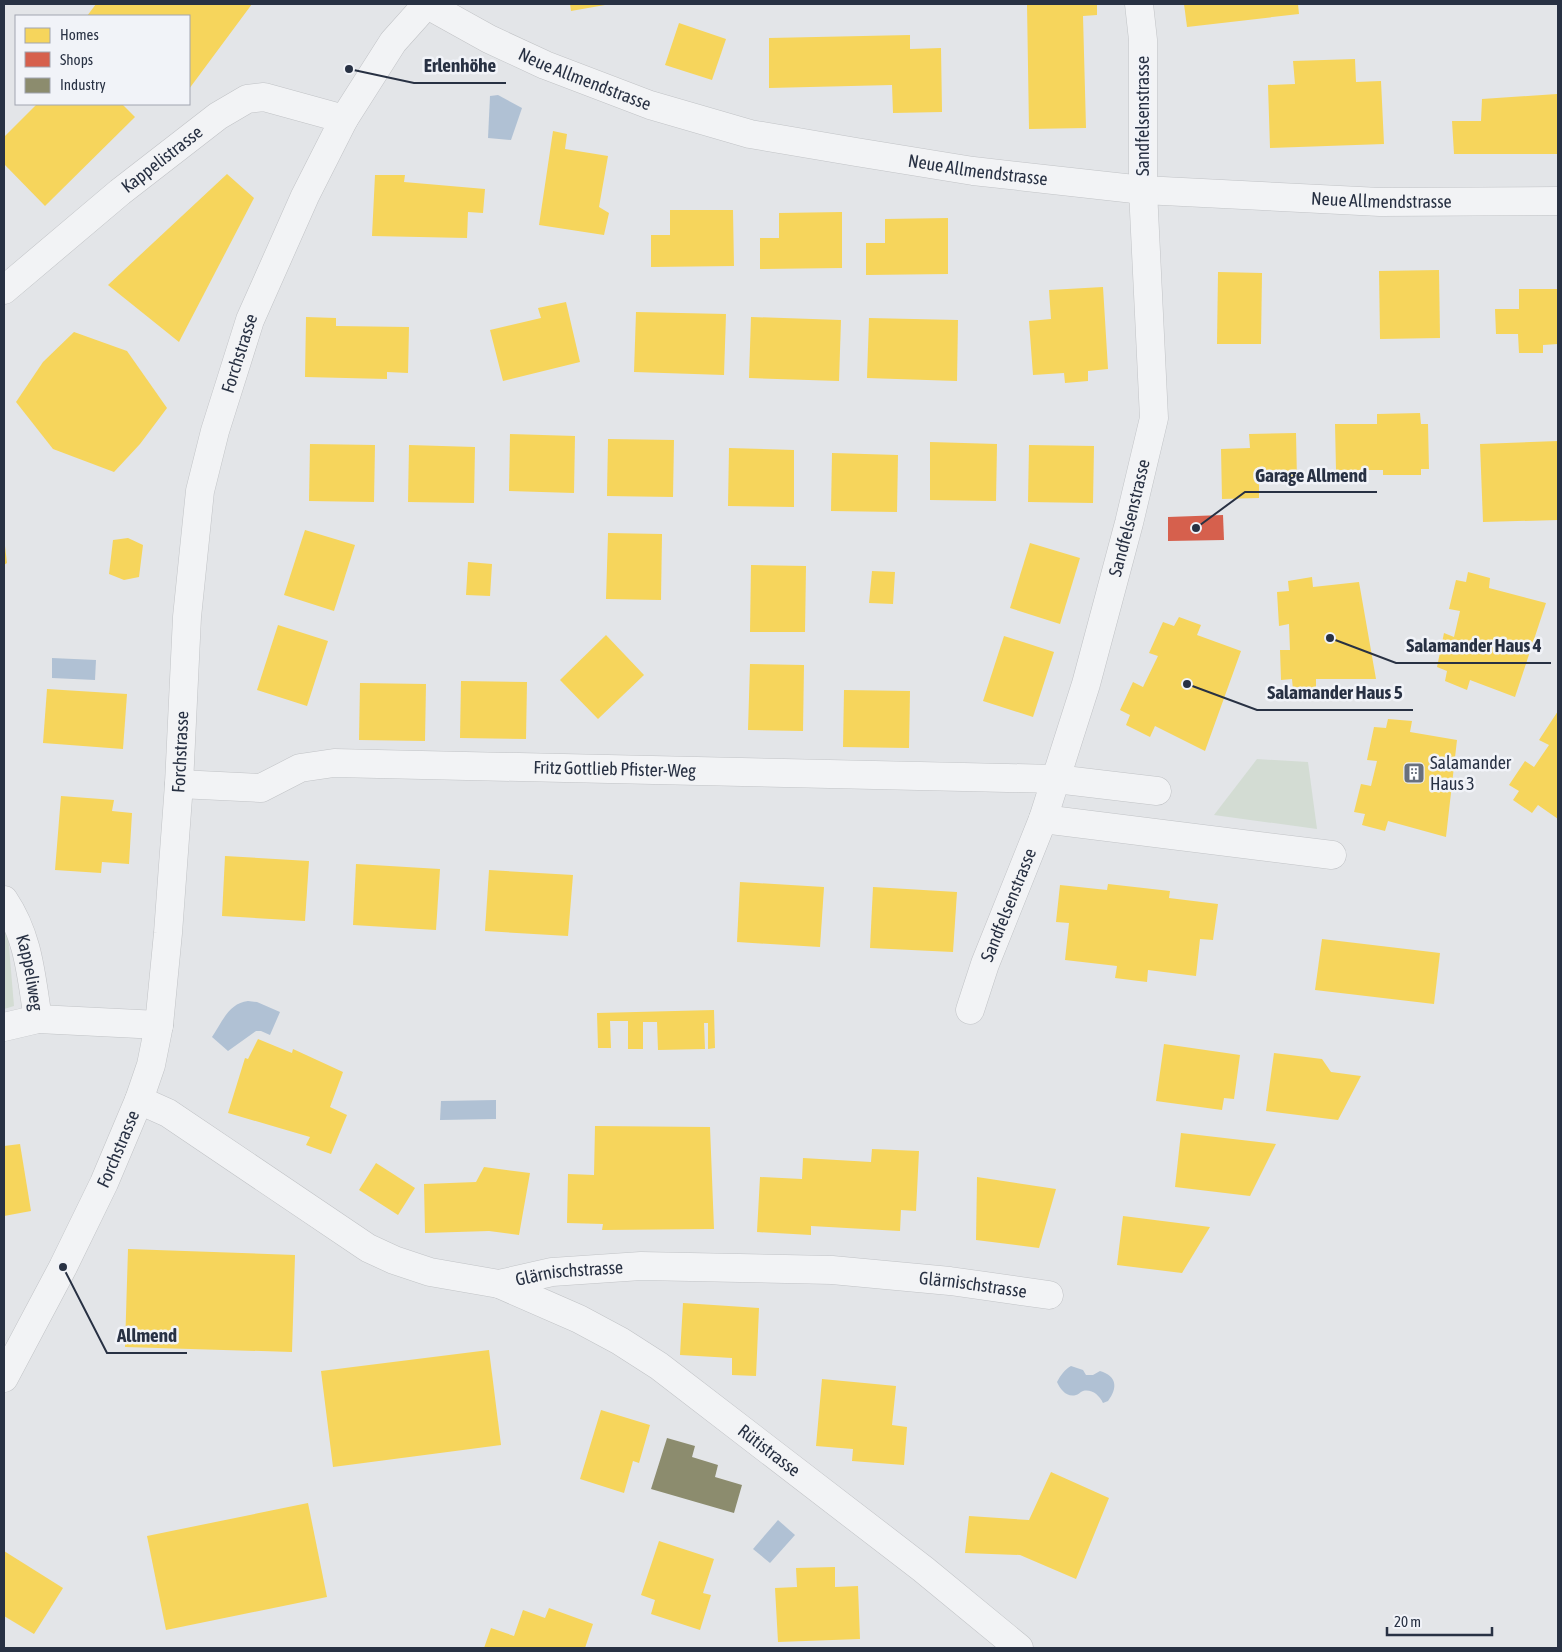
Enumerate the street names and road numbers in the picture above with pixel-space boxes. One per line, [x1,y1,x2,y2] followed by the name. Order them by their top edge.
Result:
[515,43,654,114] street label: Neue Allmendstrasse
[1132,56,1153,176] street label: Sandfelsenstrasse
[117,121,206,197] street label: Kappelistrasse
[907,150,1049,189] street label: Neue Allmendstrasse
[1310,188,1452,212] street label: Neue Allmendstrasse
[217,310,262,395] street label: Forchstrasse
[1104,457,1154,579] street label: Sandfelsenstrasse
[167,711,192,794] street label: Forchstrasse
[533,756,697,781] street label: Fritz Gottlieb Pfister-Weg
[976,845,1040,964] street label: Sandfelsenstrasse
[12,932,48,1012] street label: Kappeliweg
[92,1107,143,1191] street label: Forchstrasse
[513,1256,624,1290] street label: Glärnischstrasse
[918,1267,1028,1302] street label: Glärnischstrasse
[734,1420,805,1481] street label: Rütistrasse

